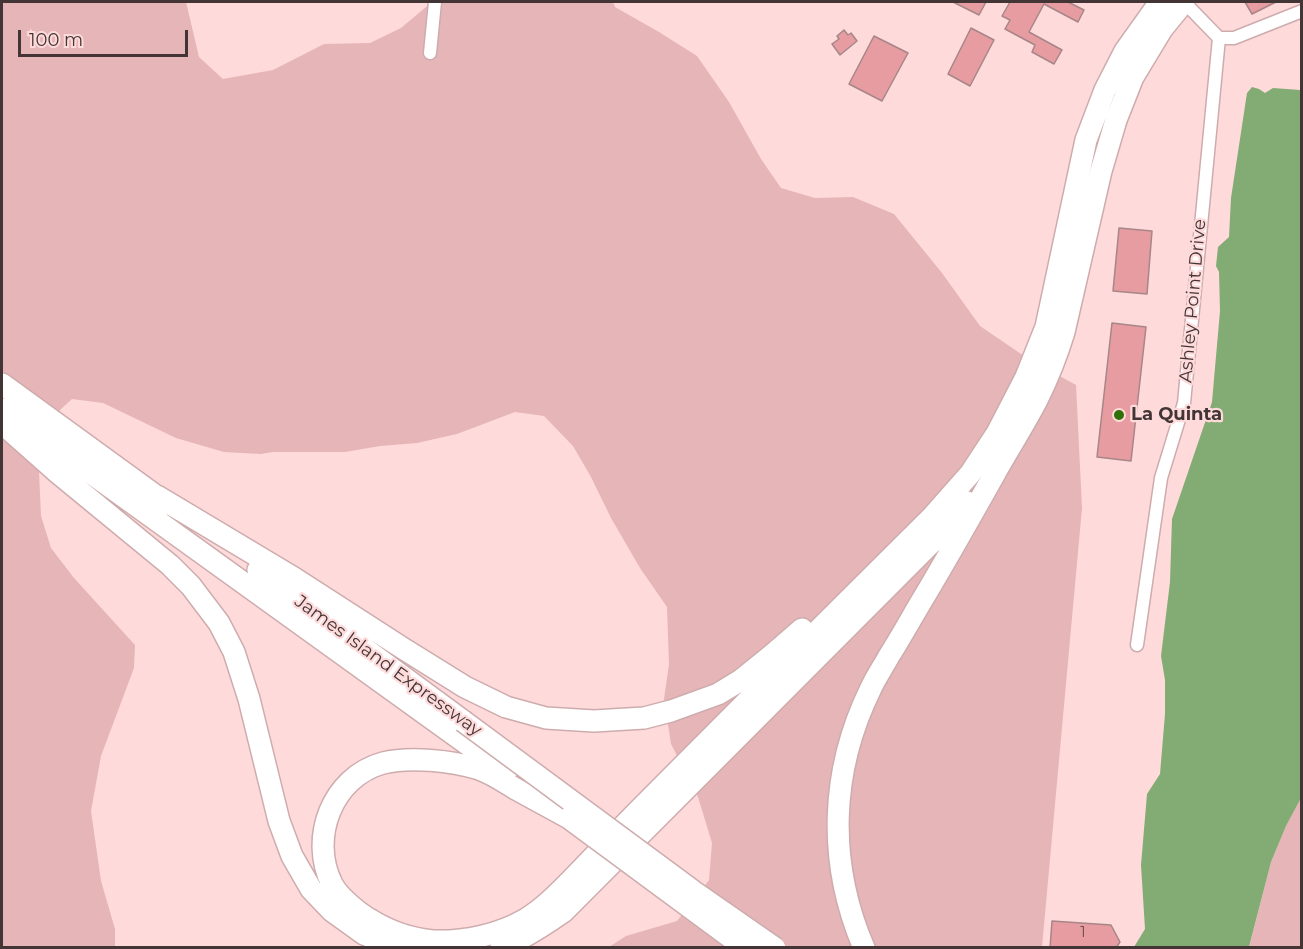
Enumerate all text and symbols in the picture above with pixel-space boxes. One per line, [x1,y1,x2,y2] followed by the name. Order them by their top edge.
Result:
[21,18,190,56] scale bar
[29,29,83,51] text: 100 m
[1175,218,1211,384] street label: Ashley Point Drive
[1131,404,1222,426] place label: La Quinta
[1112,408,1126,422] marker: La Quinta
[290,591,486,741] street label: James Island Expressway
[1080,924,1086,942] house number: 1

